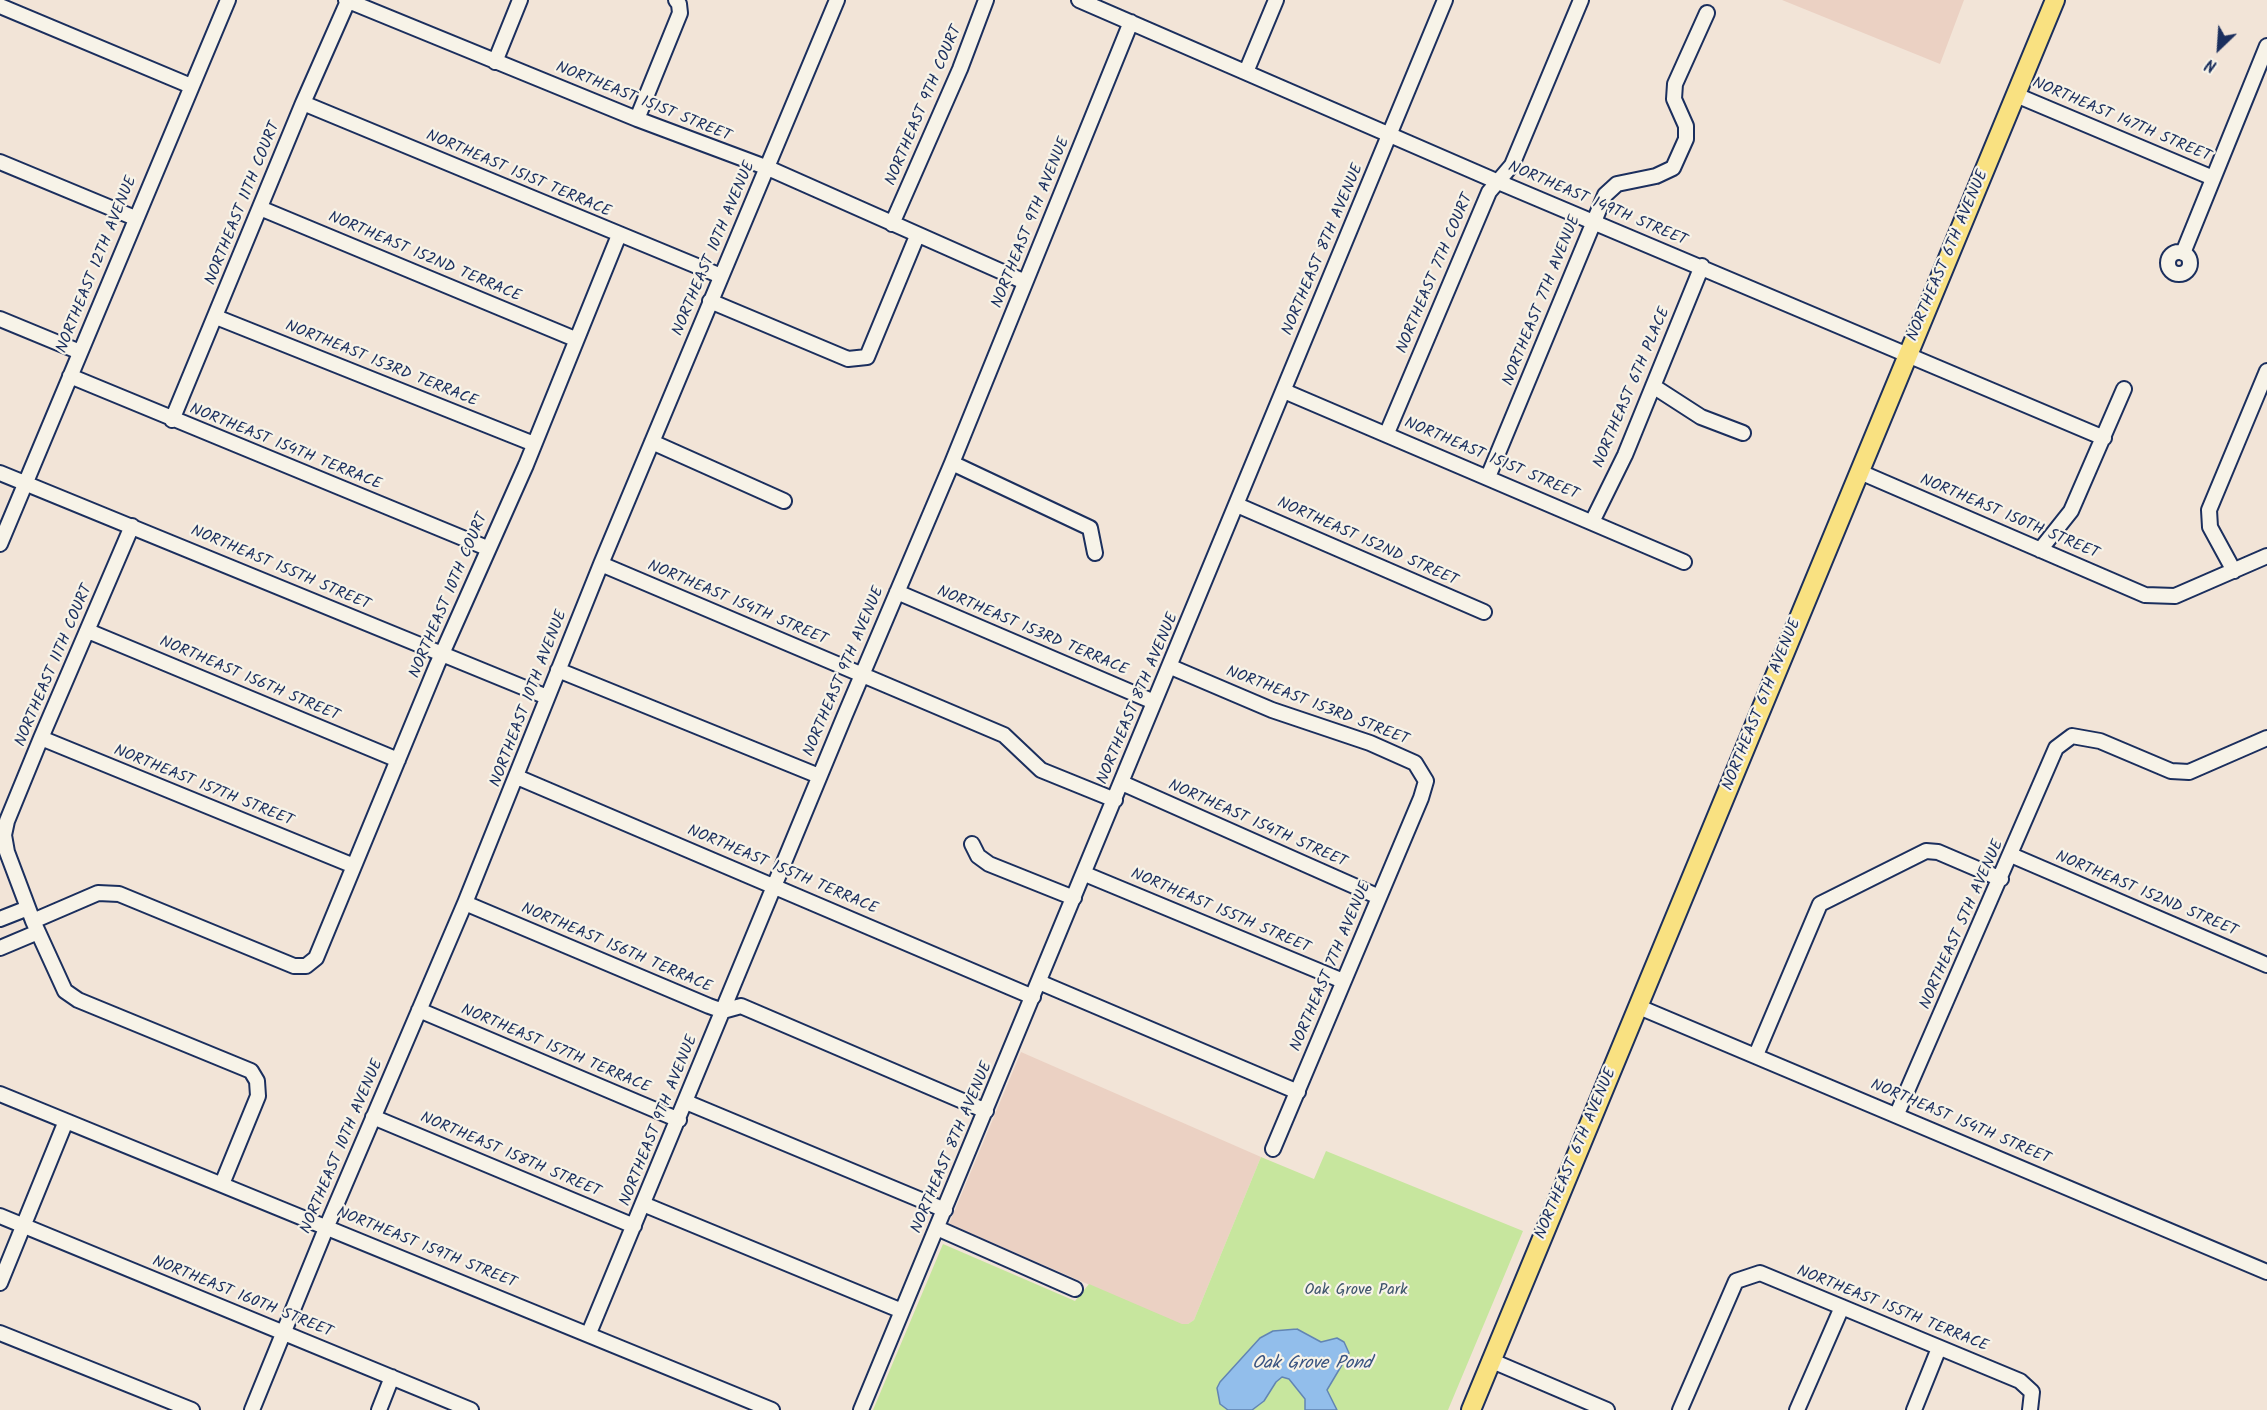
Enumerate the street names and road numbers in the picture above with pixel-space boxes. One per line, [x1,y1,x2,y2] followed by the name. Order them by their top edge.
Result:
[883,23,967,189] street label: NORTHEAST 9TH COURT
[552,59,734,147] street label: NORTHEAST 151ST STREET
[2029,75,2213,167] street label: NORTHEAST 147TH STREET
[202,120,286,288] street label: NORTHEAST 11TH COURT
[423,127,613,223] street label: NORTHEAST 151ST TERRACE
[989,135,1075,311] street label: NORTHEAST 9TH AVENUE
[1504,158,1690,252] street label: NORTHEAST 149TH STREET
[669,159,761,339] street label: NORTHEAST 10TH AVENUE
[1279,161,1369,339] street label: NORTHEAST 8TH AVENUE
[1904,168,1994,344] street label: NORTHEAST 6TH AVENUE
[54,174,142,356] street label: NORTHEAST 12TH AVENUE
[1394,191,1478,357] street label: NORTHEAST 7TH COURT
[325,209,523,307] street label: NORTHEAST 152ND TERRACE
[1500,213,1586,389] street label: NORTHEAST 7TH AVENUE
[1590,305,1676,471] street label: NORTHEAST 6TH PLACE
[282,318,480,412] street label: NORTHEAST 153RD TERRACE
[186,401,384,495] street label: NORTHEAST 154TH TERRACE
[1401,415,1581,505] street label: NORTHEAST 151ST STREET
[1917,471,2101,565] street label: NORTHEAST 150TH STREET
[1274,494,1460,592] street label: NORTHEAST 152ND STREET
[407,511,493,681] street label: NORTHEAST 10TH COURT
[187,522,373,616] street label: NORTHEAST 155TH STREET
[644,557,830,651] street label: NORTHEAST 154TH STREET
[12,582,98,750] street label: NORTHEAST 11TH COURT
[933,583,1131,681] street label: NORTHEAST 153RD TERRACE
[800,584,890,760] street label: NORTHEAST 9TH AVENUE
[487,608,573,790] street label: NORTHEAST 10TH AVENUE
[1094,610,1184,788] street label: NORTHEAST 8TH AVENUE
[1720,616,1806,794] street label: NORTHEAST 6TH AVENUE
[156,633,342,727] street label: NORTHEAST 156TH STREET
[1223,663,1411,751] street label: NORTHEAST 153RD STREET
[110,742,296,832] street label: NORTHEAST 157TH STREET
[1165,777,1349,873] street label: NORTHEAST 154TH STREET
[684,822,880,920] street label: NORTHEAST 155TH TERRACE
[1917,837,2009,1013] street label: NORTHEAST 5TH AVENUE
[2052,848,2240,942] street label: NORTHEAST 152ND STREET
[1127,865,1313,959] street label: NORTHEAST 155TH STREET
[1288,879,1376,1055] street label: NORTHEAST 7TH AVENUE
[518,900,714,998] street label: NORTHEAST 156TH TERRACE
[457,1001,653,1099] street label: NORTHEAST 157TH TERRACE
[617,1033,703,1209] street label: NORTHEAST 9TH AVENUE
[297,1057,389,1237] street label: NORTHEAST 10TH AVENUE
[908,1059,998,1237] street label: NORTHEAST 8TH AVENUE
[1532,1066,1622,1242] street label: NORTHEAST 6TH AVENUE
[1867,1076,2053,1170] street label: NORTHEAST 154TH STREET
[417,1109,603,1203] street label: NORTHEAST 158TH STREET
[333,1204,519,1294] street label: NORTHEAST 159TH STREET
[149,1253,335,1343] street label: NORTHEAST 160TH STREET
[1793,1263,1991,1357] street label: NORTHEAST 155TH TERRACE

